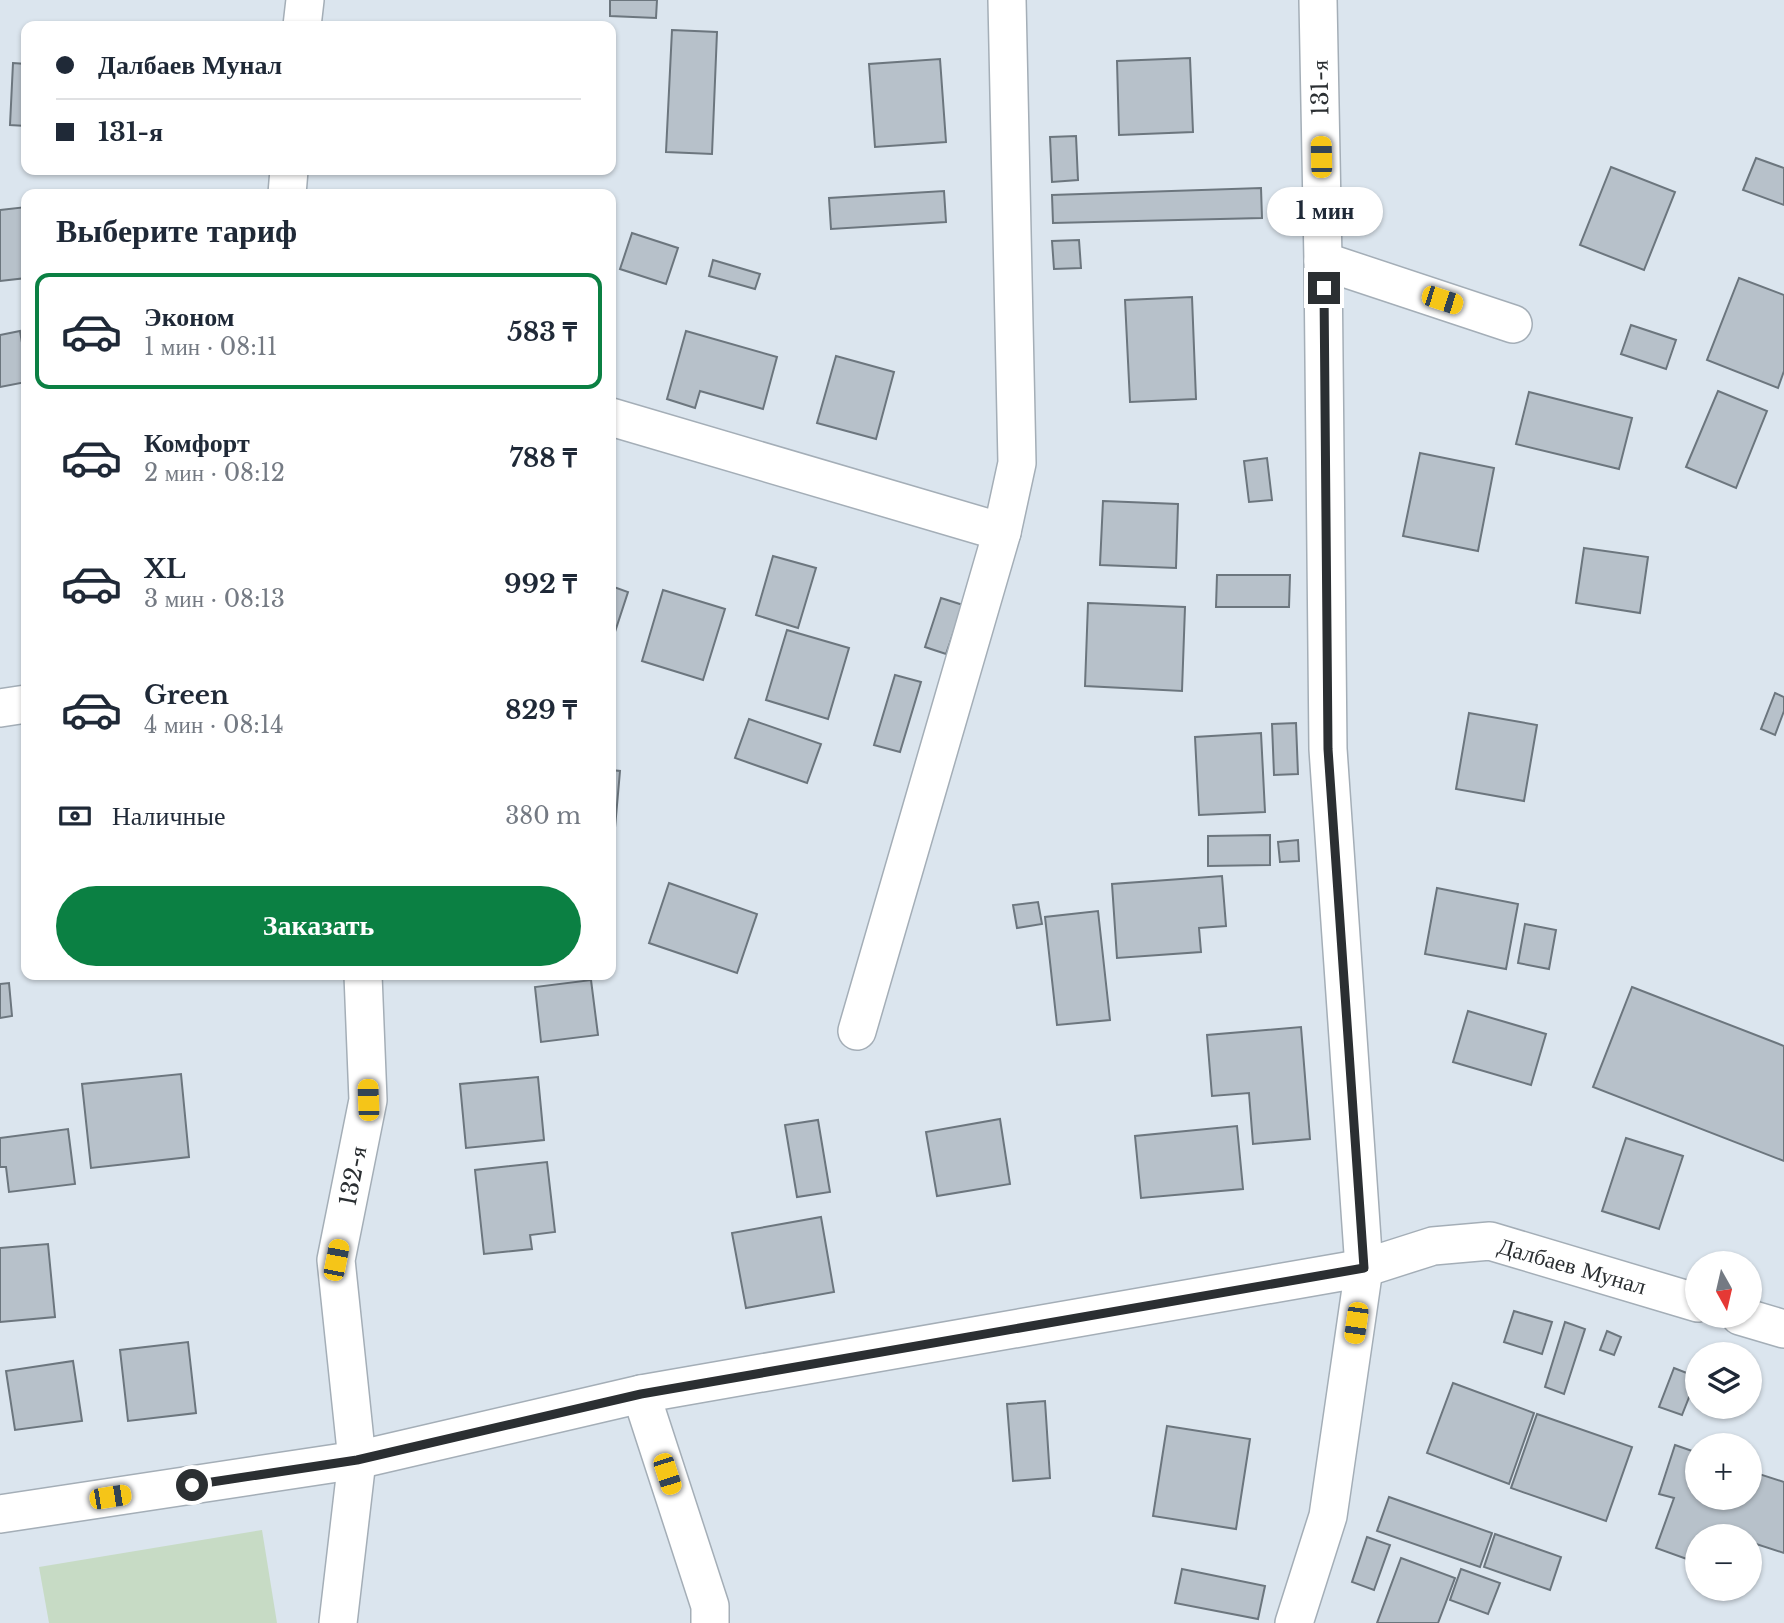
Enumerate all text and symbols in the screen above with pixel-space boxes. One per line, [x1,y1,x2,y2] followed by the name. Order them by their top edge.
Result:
[98,49,282,81] text: Далбаев Мунал
[1306,59,1334,116] street label: 131-я
[98,116,163,148] text: 131-я
[1311,136,1332,178] car
[1266,187,1382,236] callout: 1 мин
[1296,197,1354,225] text: 1 мин
[56,211,297,251] text: Выберите тариф
[1308,272,1340,304] route end
[1419,284,1466,316] car
[60,300,123,363] icon: car
[144,301,234,333] text: Эконом
[507,316,577,348] text: 583 ₸
[144,333,277,361] text: 1 мин · 08:11
[60,426,123,489] icon: car
[144,427,250,459] text: Комфорт
[509,442,577,474] text: 788 ₸
[144,459,285,487] text: 2 мин · 08:12
[60,552,123,615] icon: car
[144,553,186,585] text: XL
[504,568,577,600] text: 992 ₸
[144,585,285,613] text: 3 мин · 08:13
[60,678,123,741] icon: car
[144,679,229,711] text: Green
[505,694,577,726] text: 829 ₸
[144,711,284,739] text: 4 мин · 08:14
[56,797,94,835] icon: cash
[112,800,225,832] text: Наличные
[505,802,581,830] text: 380 m
[56,886,581,966] button: Заказать
[357,1079,380,1121] car
[334,1144,373,1208] street label: 132-я
[1495,1231,1649,1301] street label: Далбаев Мунал
[322,1237,351,1283] car
[1685,1251,1762,1328] north arrow
[1685,1251,1762,1601] map controls
[1343,1301,1370,1345] car
[1685,1342,1762,1419] button: layers
[1685,1433,1762,1510] button: +
[651,1451,684,1497] car
[176,1469,208,1501] route start
[88,1483,133,1511] car
[1685,1524,1762,1601] button: −

